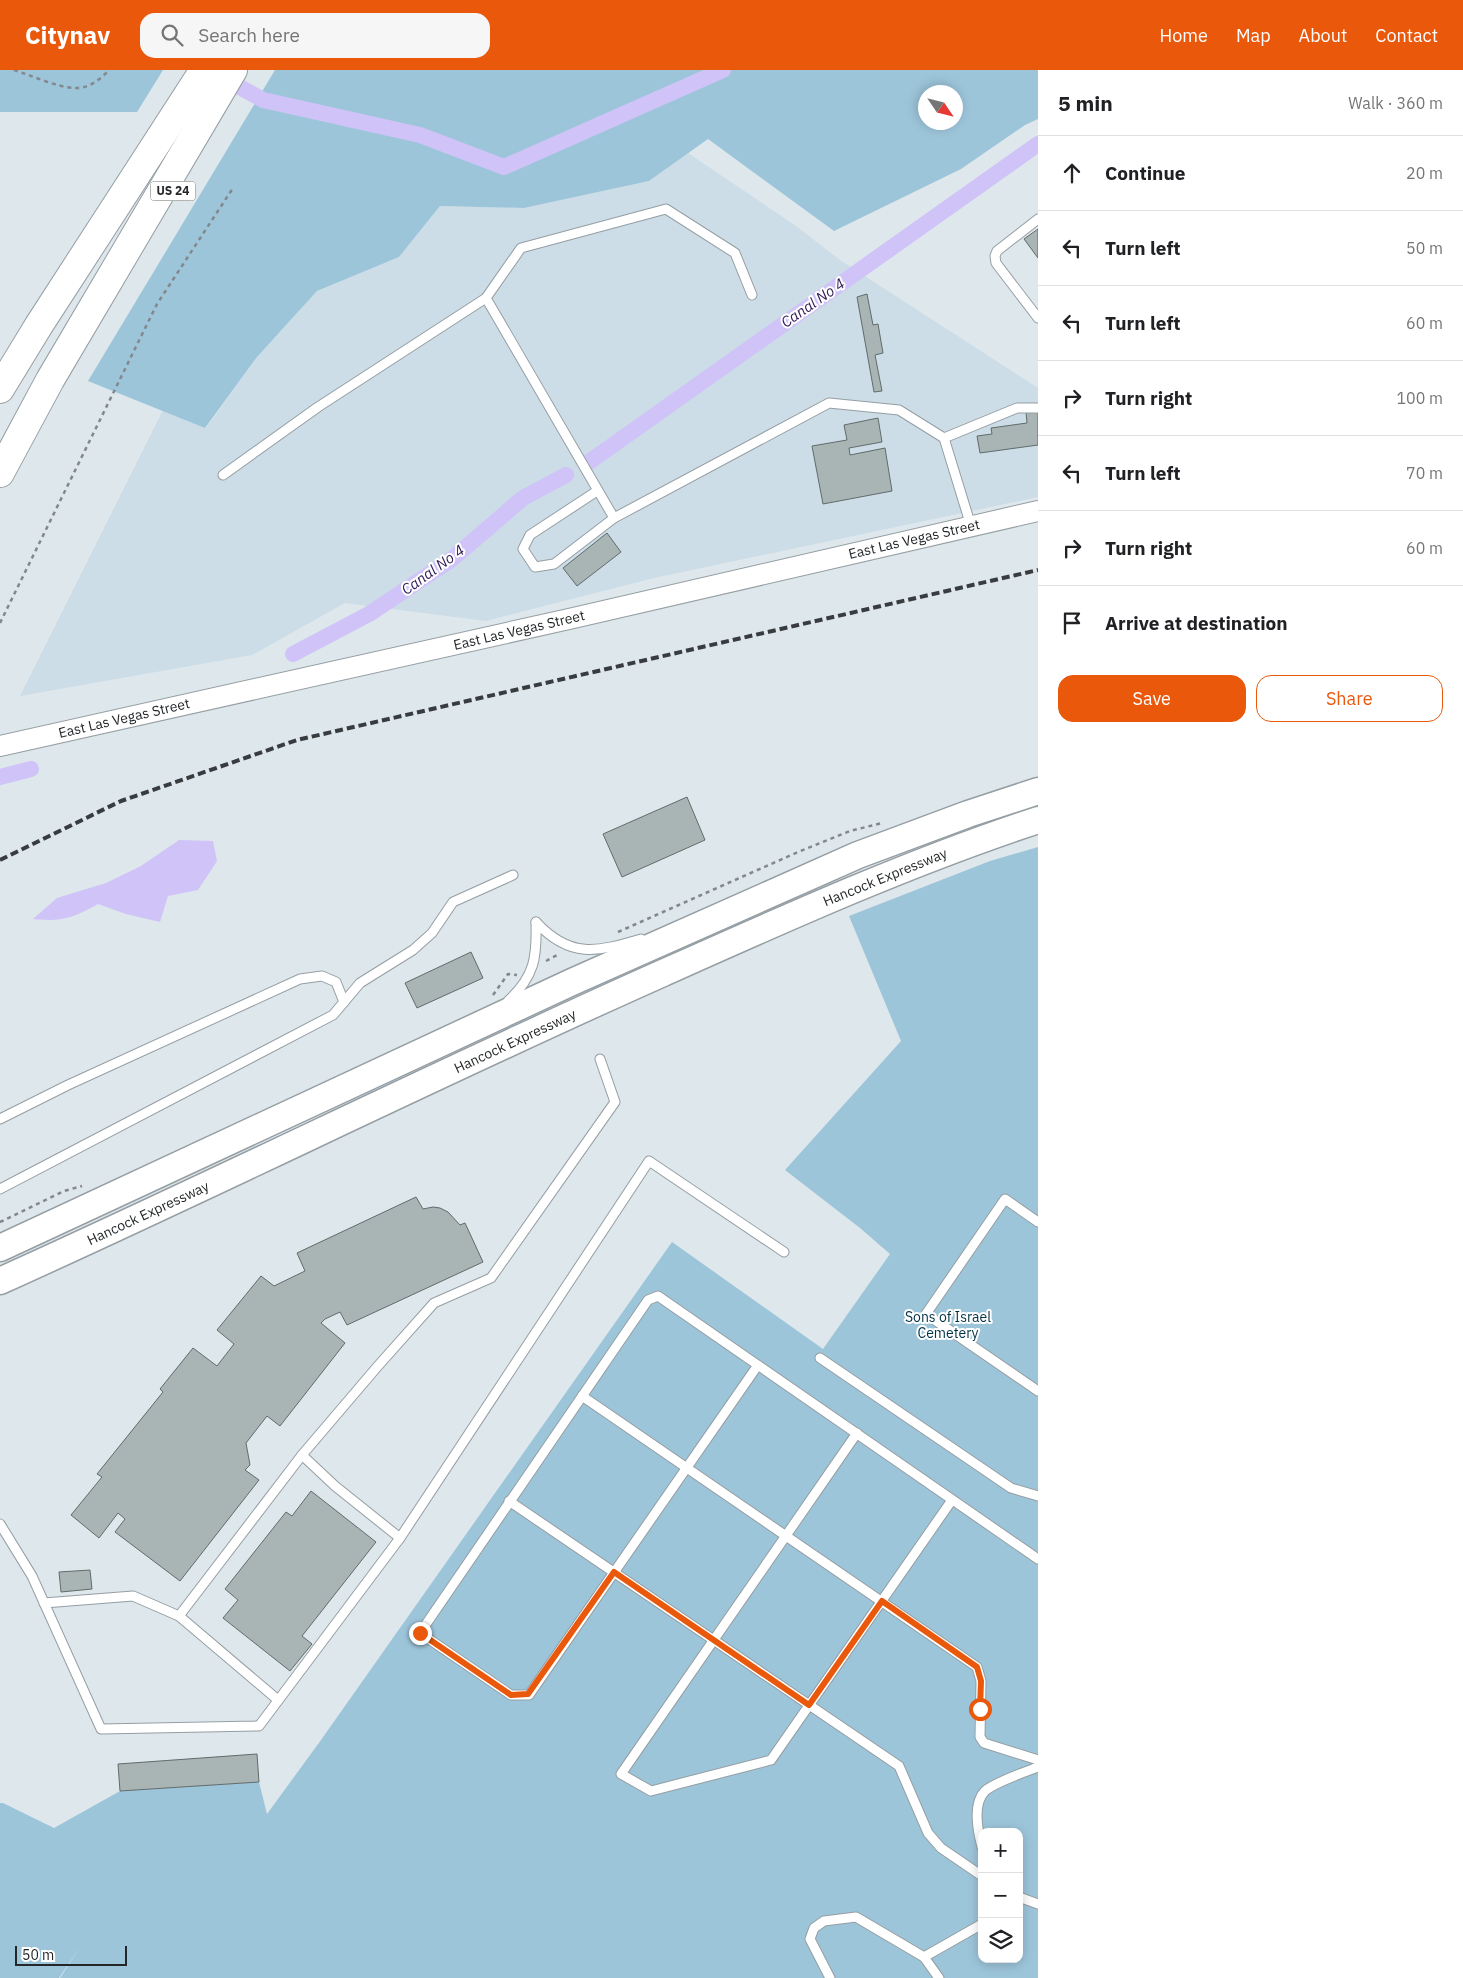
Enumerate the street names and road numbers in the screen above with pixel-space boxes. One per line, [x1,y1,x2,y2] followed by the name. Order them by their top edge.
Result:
[150,182,196,200] road number: US 24
[847,515,982,563] street label: East Las Vegas Street
[452,606,587,654] street label: East Las Vegas Street
[57,694,192,742] street label: East Las Vegas Street
[820,844,950,910] street label: Hancock Expressway
[451,1005,579,1077] street label: Hancock Expressway
[84,1177,212,1249] street label: Hancock Expressway

